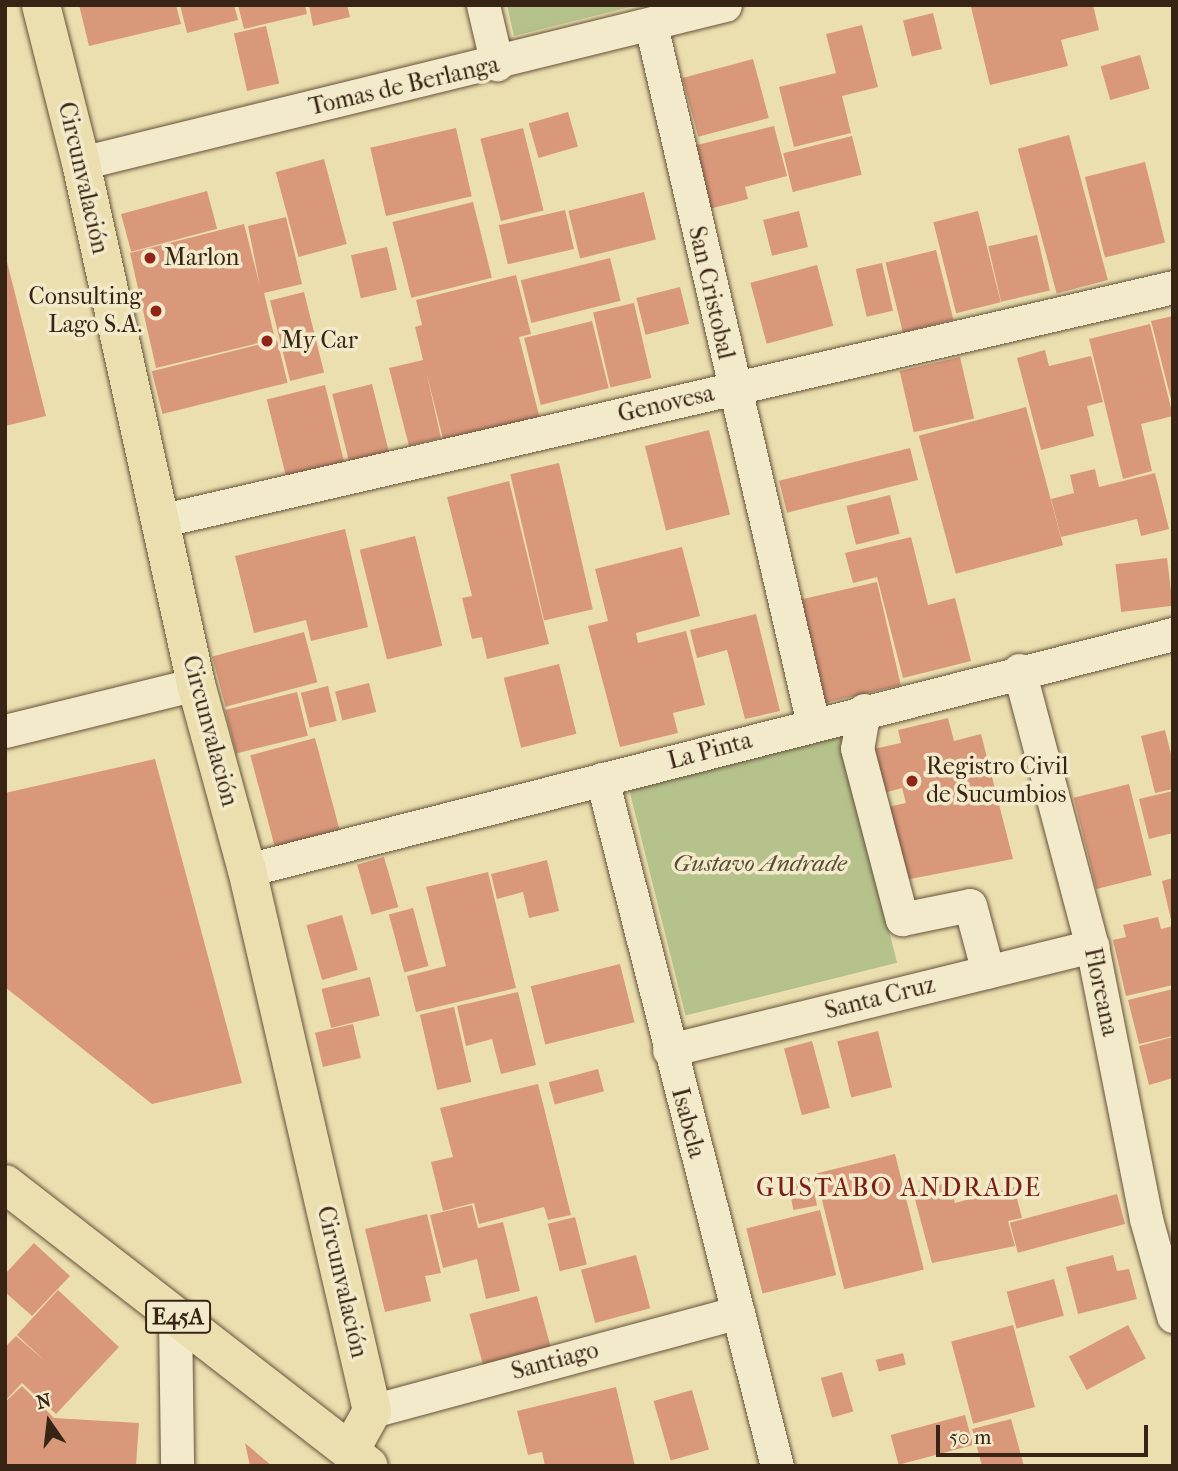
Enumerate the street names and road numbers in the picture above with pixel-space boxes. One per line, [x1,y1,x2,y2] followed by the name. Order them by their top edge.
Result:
[306,50,502,122] street label: Tomas de Berlanga
[52,99,114,257] street label: Circunvalación
[682,224,740,362] street label: San Cristobal
[615,379,717,429] street label: Genovesa
[176,652,244,810] street label: Circunvalación
[665,726,755,776] street label: La Pinta
[1078,945,1124,1039] street label: Floreana
[822,970,938,1026] street label: Santa Cruz
[665,1085,711,1161] street label: Isabela
[311,1203,373,1361] street label: Circunvalación
[145,1298,211,1336] road number: E45A
[508,1336,602,1386] street label: Santiago

